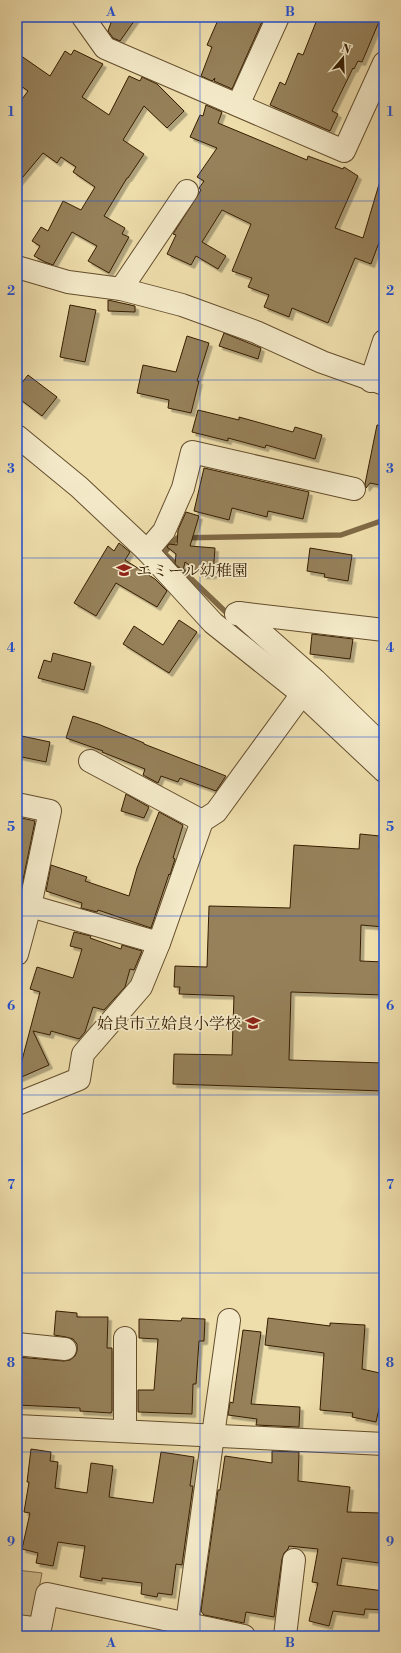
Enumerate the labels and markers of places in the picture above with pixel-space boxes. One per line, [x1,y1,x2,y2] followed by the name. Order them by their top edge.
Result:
[115,561,133,579] school or university icon: エミール幼稚園
[136,561,248,581] place label: エミール幼稚園
[97,1014,241,1034] place label: 姶良市立姶良小学校
[244,1014,262,1032] school or university icon: 姶良市立姶良小学校

